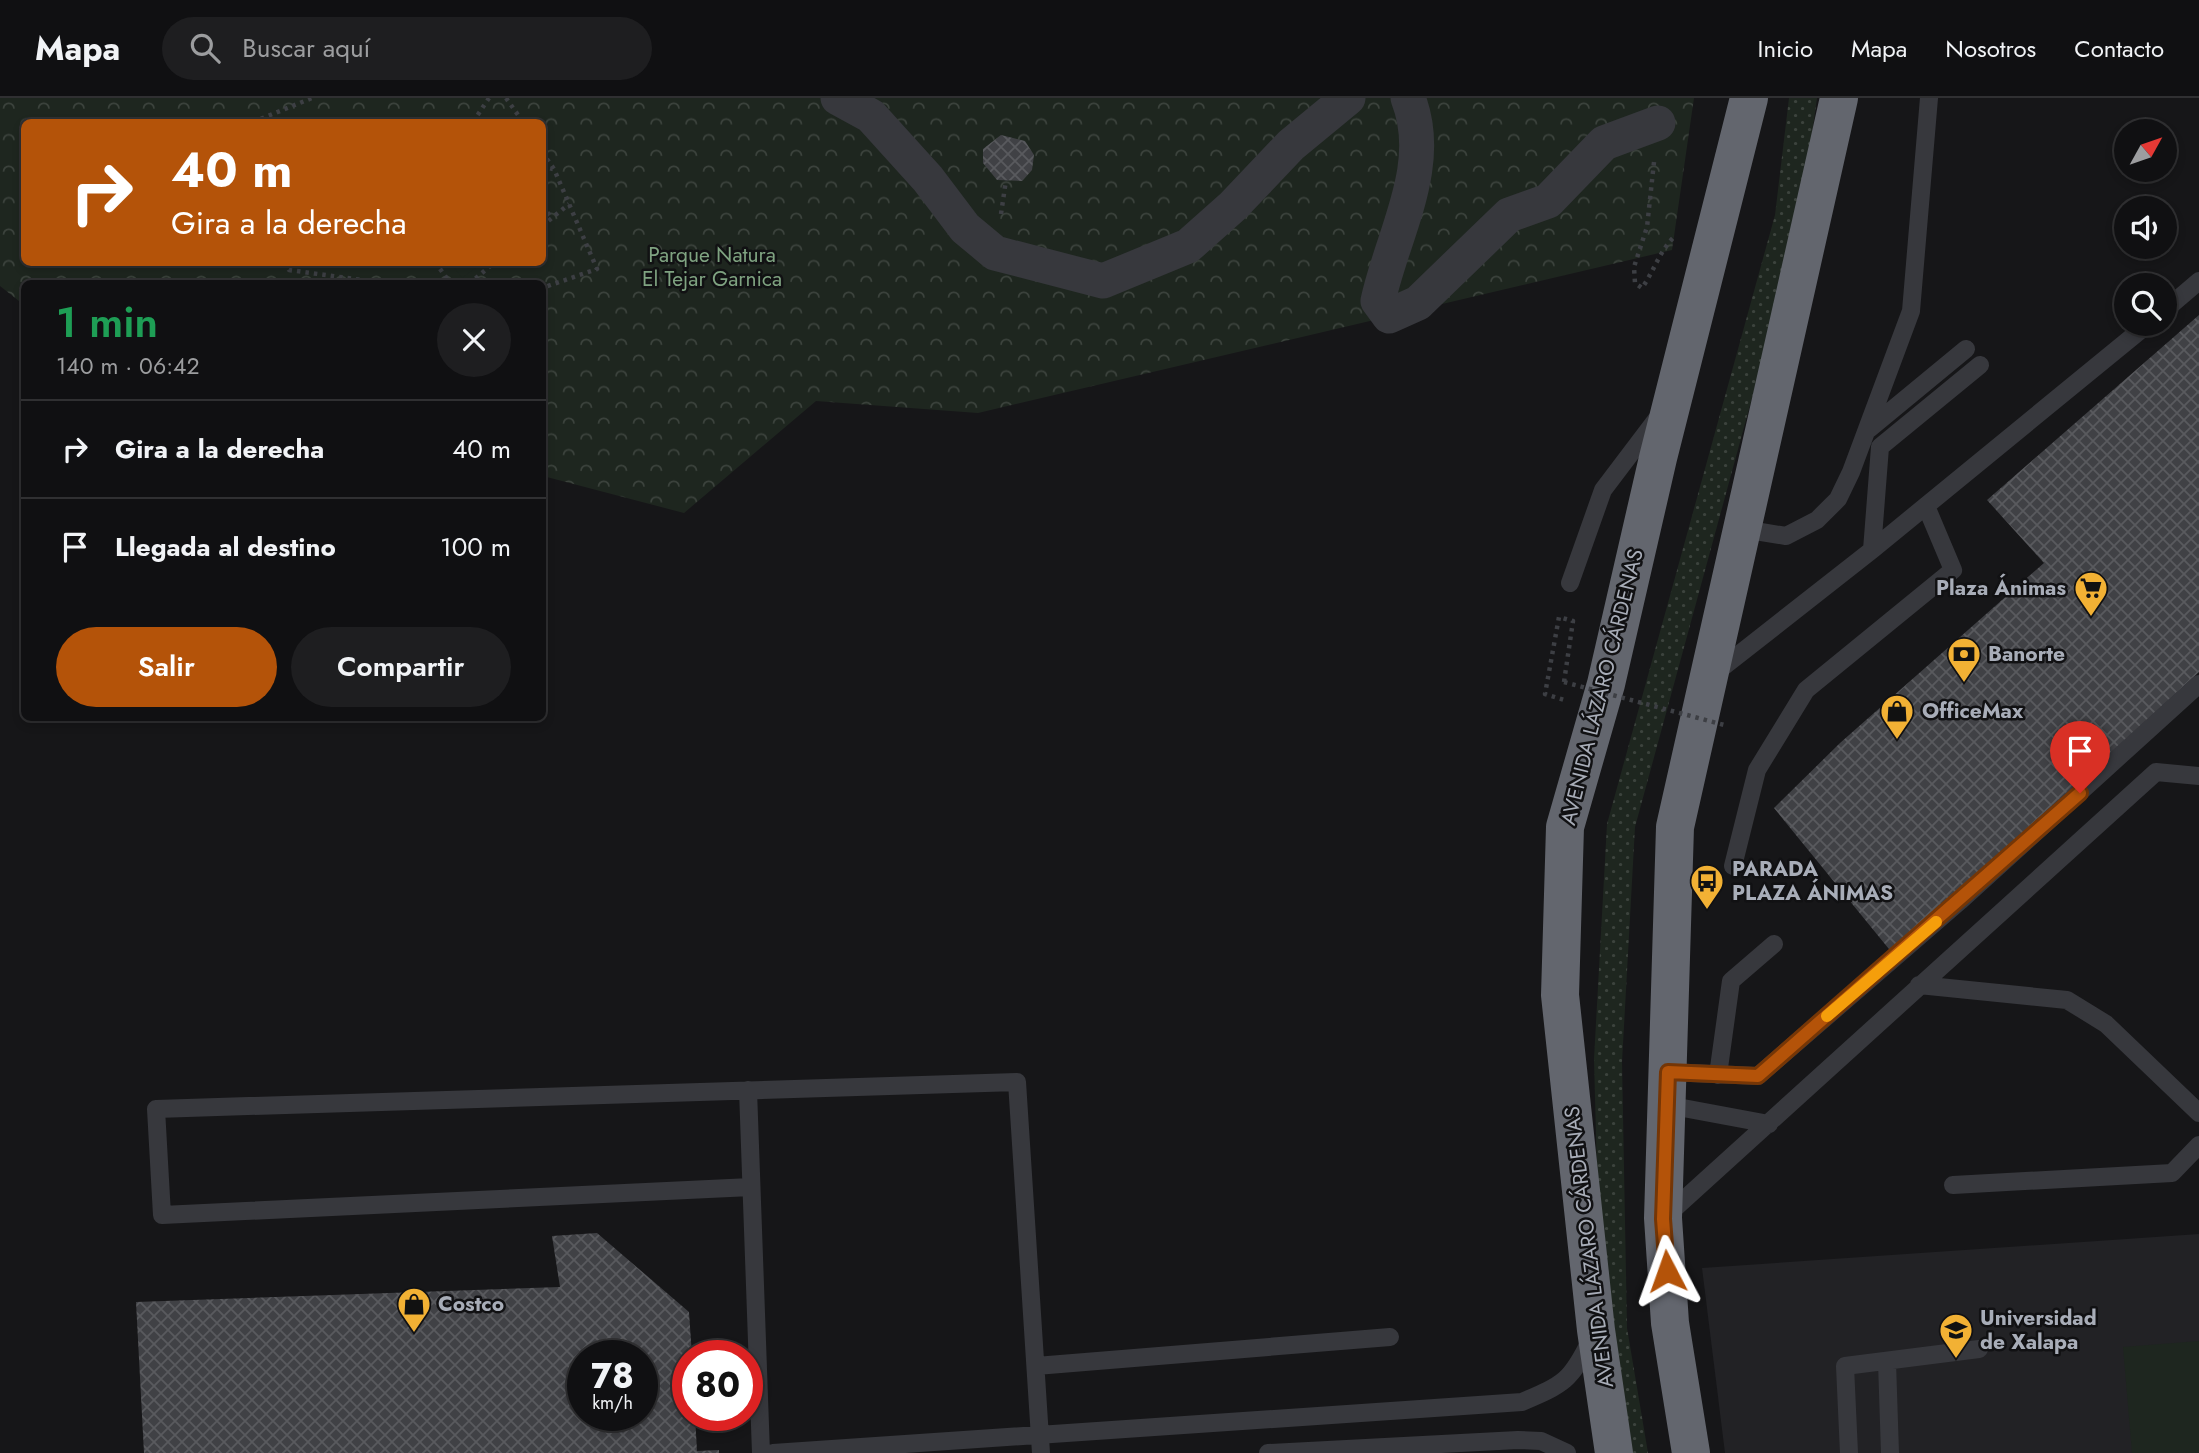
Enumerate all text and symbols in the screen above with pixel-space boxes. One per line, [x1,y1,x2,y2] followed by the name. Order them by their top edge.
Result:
[162,17,652,80] search box
[35,25,120,72] text: Mapa
[186,29,224,67] icon: search
[242,29,370,67] text: Buscar aquí
[1758,31,1813,66] text: Inicio
[1851,31,1907,66] text: Mapa
[1945,31,2036,66] text: Nosotros
[2074,31,2164,66] text: Contacto
[2114,119,2177,182] north arrow
[2114,119,2177,336] map controls
[171,135,293,205] text: 40 m
[56,147,147,238] icon: right
[2114,196,2177,259] button: sound
[171,200,407,246] text: Gira a la derecha
[642,240,782,294] park label: Parque Natura El Tejar Garnica
[2114,273,2177,336] button: search
[56,292,158,353] text: 1 min
[437,303,511,377] button: close
[56,349,200,383] text: 140 m · 06:42
[56,430,94,468] icon: right
[115,430,324,468] text: Gira a la derecha
[452,430,511,468] text: 40 m
[56,528,94,566] icon: arrive
[115,528,336,566] text: Llegada al destino
[440,528,511,566] text: 100 m
[1553,546,1651,828] street label: AVENIDA LÁZARO CÁRDENAS
[2072,569,2110,618] supermarket icon: Plaza Ánimas
[1936,573,2066,603] place label: Plaza Ánimas
[56,627,277,707] button: Salir
[291,627,511,707] button: Compartir
[1945,635,1983,684] bank icon: Banorte
[1988,639,2065,669] place label: Banorte
[1878,692,1916,741] shop icon: OfficeMax
[1922,696,2024,726] place label: OfficeMax
[2050,721,2110,793] pin
[2061,732,2099,770] icon: arrive
[1732,854,1893,908] place label: PARADA PLAZA ÁNIMAS
[1688,862,1726,911] bus stop icon: PARADA PLAZA ÁNIMAS
[1557,1104,1621,1390] street label: AVENIDA LÁZARO CÁRDENAS
[1630,1234,1704,1308] position arrow
[395,1285,433,1334] shop icon: Costco
[438,1289,504,1319] place label: Costco
[1980,1303,2097,1357] place label: Universidad de Xalapa
[1937,1311,1975,1360] school or university icon: Universidad de Xalapa
[672,1340,763,1431] speed limit sign: 80
[591,1351,634,1401] text: 78
[592,1390,633,1416] text: km/h

